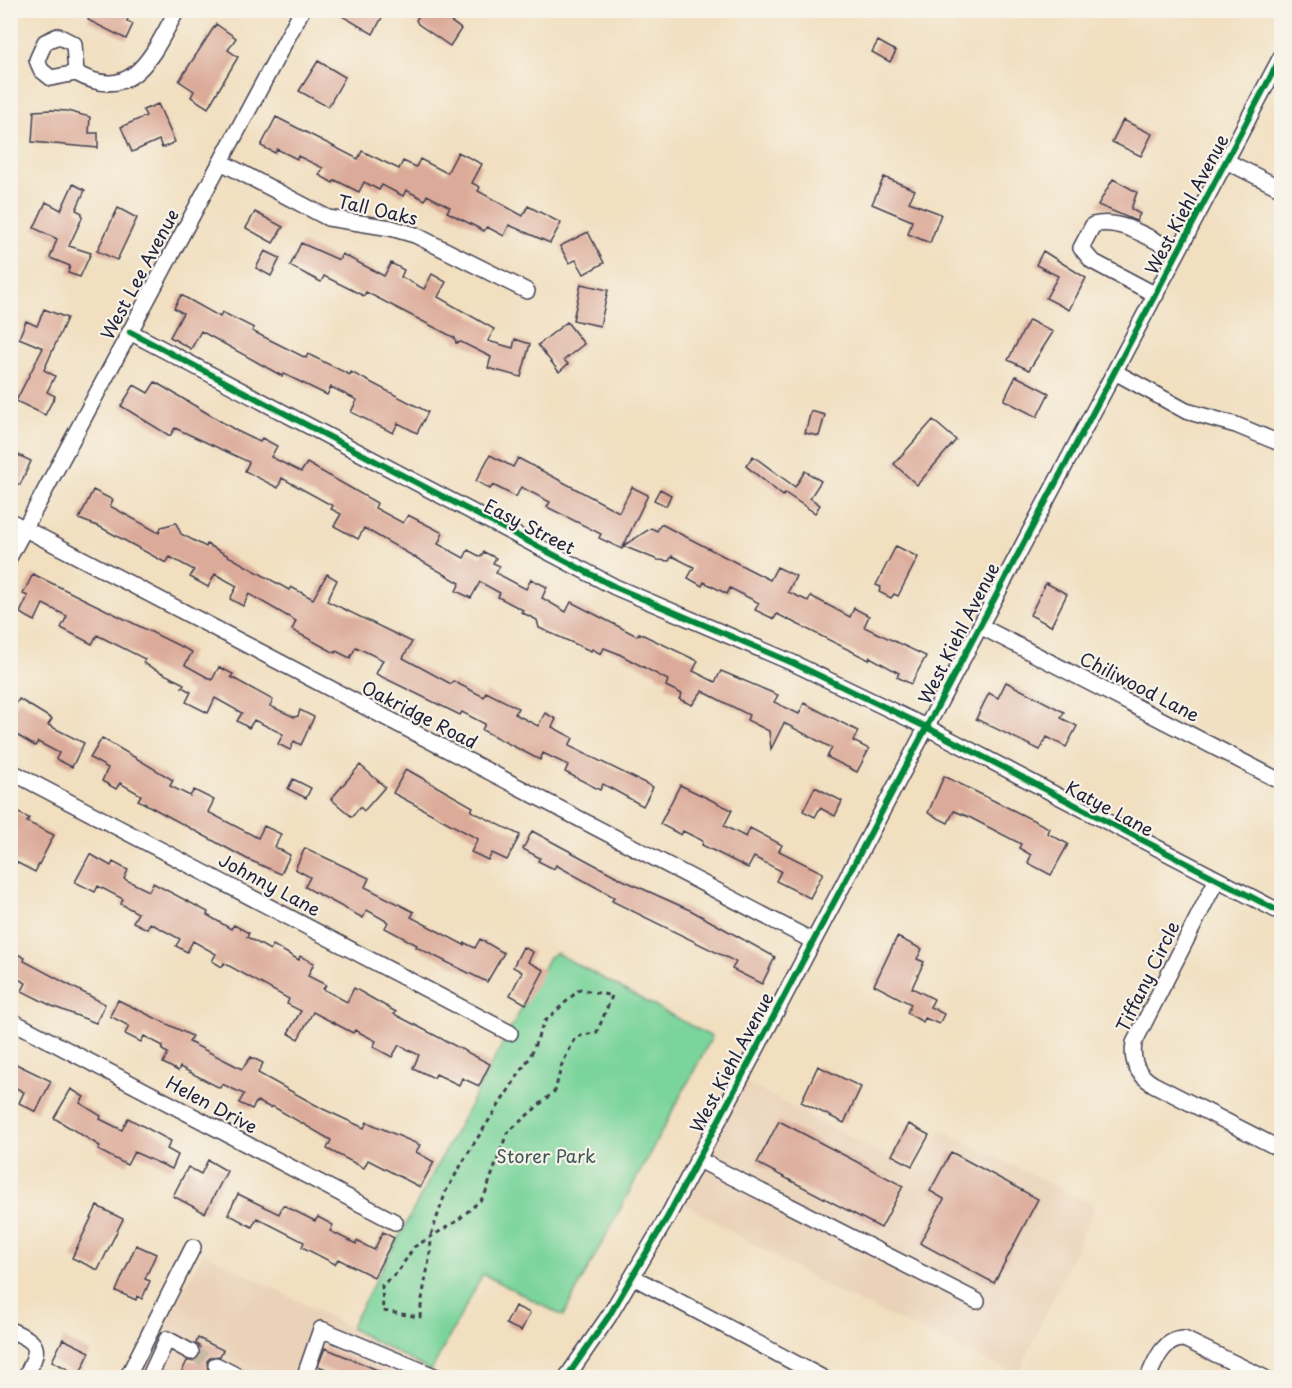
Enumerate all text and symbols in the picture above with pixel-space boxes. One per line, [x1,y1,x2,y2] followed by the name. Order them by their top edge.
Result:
[1137,129,1235,279] street label: West Kiehl Avenue
[335,187,421,231] street label: Tall Oaks
[93,204,185,344] street label: West Lee Avenue
[480,492,580,560] street label: Easy Street
[911,557,1005,709] street label: West Kiehl Avenue
[1075,644,1205,728] street label: Chiliwood Lane
[357,673,483,755] street label: Oakridge Road
[1061,773,1159,843] street label: Katye Lane
[214,846,326,922] street label: Johnny Lane
[1108,916,1186,1036] street label: Tiffany Circle
[682,987,780,1137] street label: West Kiehl Avenue
[161,1069,263,1139] street label: Helen Drive
[496,1142,596,1169] park label: Storer Park

